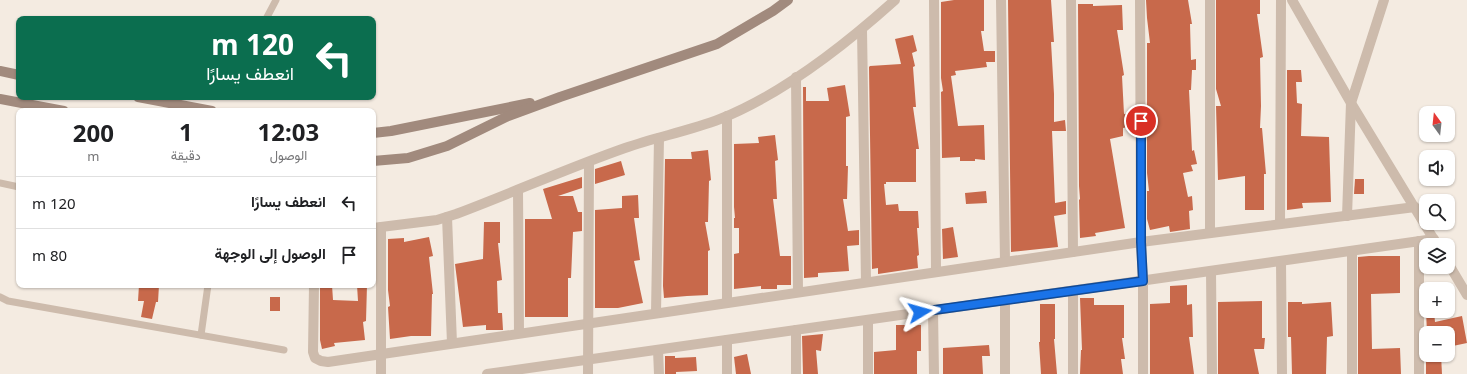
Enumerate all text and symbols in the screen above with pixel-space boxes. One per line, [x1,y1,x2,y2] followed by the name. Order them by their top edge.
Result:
[211,25,294,63] text: 120 m
[308,32,360,84] icon: left
[206,61,294,85] text: انعطف يسارًا
[1124,104,1158,138] pin
[1419,106,1455,142] north arrow
[1419,106,1455,362] map controls
[1130,110,1152,132] icon: arrive
[179,115,193,148] text: 1
[258,115,319,148] text: 12:03
[73,116,114,149] text: 200
[171,146,201,164] text: دقيقة
[270,146,307,164] text: الوصول
[87,147,99,165] text: m
[1419,150,1455,186] button: sound
[251,191,326,211] text: انعطف يسارًا
[338,192,360,214] icon: left
[32,193,76,213] text: 120 m
[1419,194,1455,230] button: search
[1419,238,1455,274] button: layers
[215,243,326,263] text: الوصول إلى الوجهة
[338,244,360,266] icon: arrive
[32,245,67,265] text: 80 m
[1419,282,1455,318] button: +
[899,291,941,333] position arrow
[1419,326,1455,362] button: −

